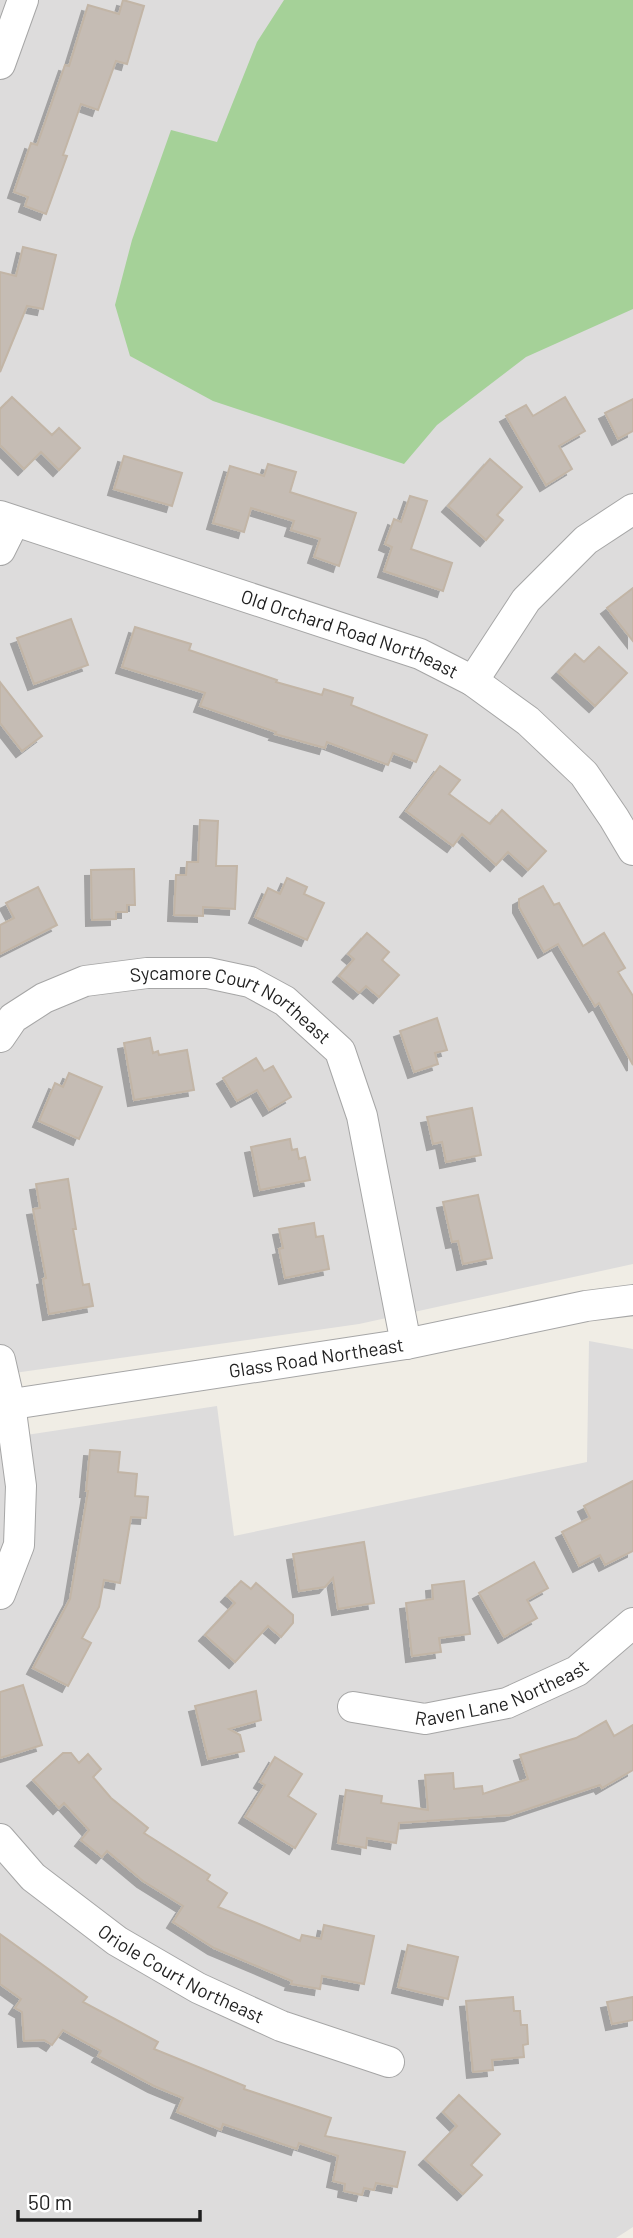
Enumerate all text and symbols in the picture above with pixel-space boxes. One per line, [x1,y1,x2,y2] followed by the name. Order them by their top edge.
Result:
[238,584,462,683] street label: Old Orchard Road Northeast
[128,961,336,1048] street label: Sycamore Court Northeast
[227,1332,405,1382] street label: Glass Road Northeast
[413,1654,593,1730] street label: Raven Lane Northeast
[94,1919,268,2028] street label: Oriole Court Northeast
[18,2178,200,2222] scale bar
[28,2189,72,2214] text: 50 m

